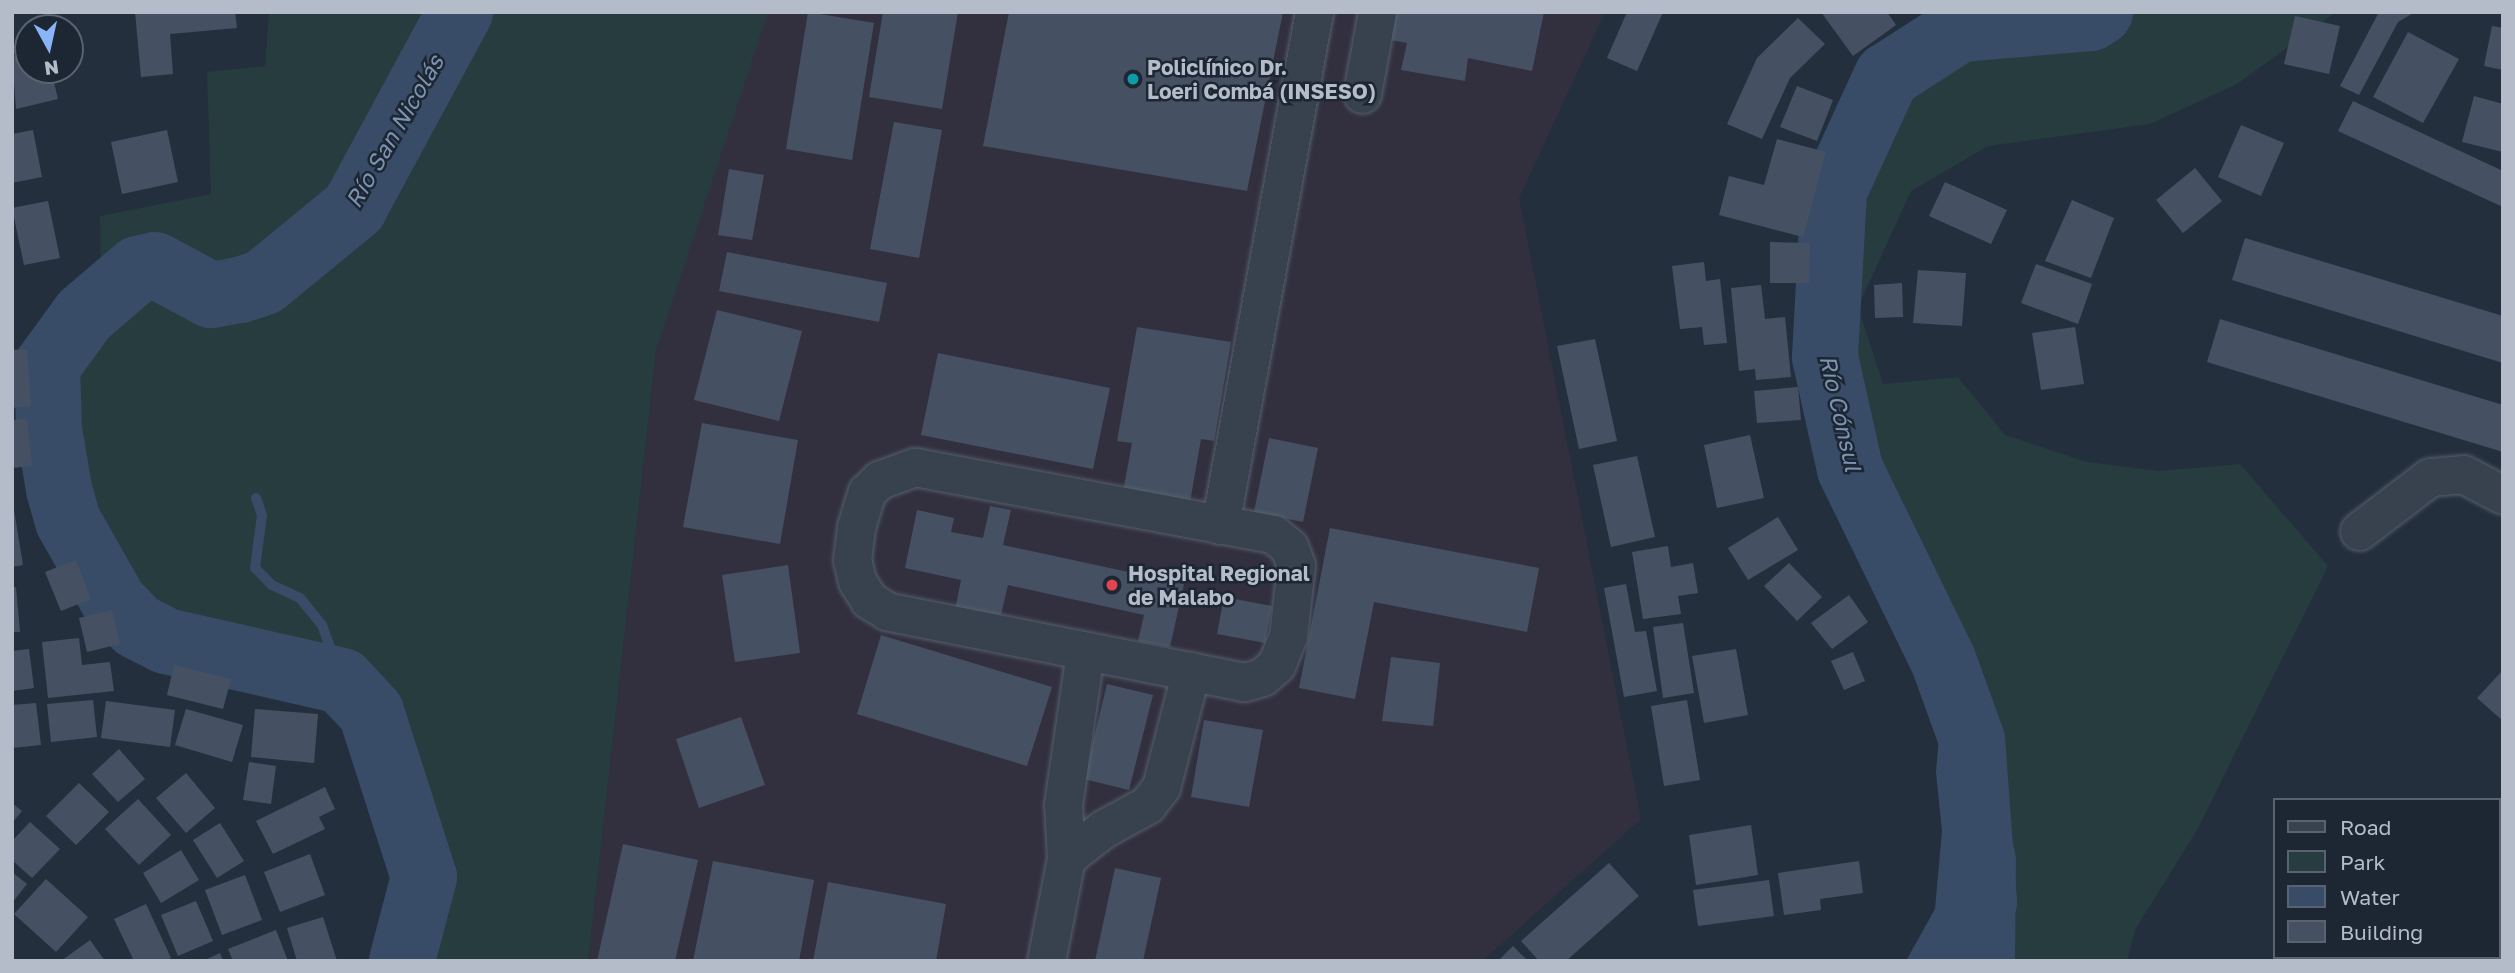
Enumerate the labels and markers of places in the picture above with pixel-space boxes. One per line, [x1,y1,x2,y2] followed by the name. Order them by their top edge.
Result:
[1147,54,1376,104] place label: Policlínico Dr. Loeri Combá (INSESO)
[1125,71,1141,87] marker: Policlínico Dr. Loeri Combá (INSESO)
[1128,560,1310,610] place label: Hospital Regional de Malabo
[1102,575,1122,595] marker: Hospital Regional de Malabo

